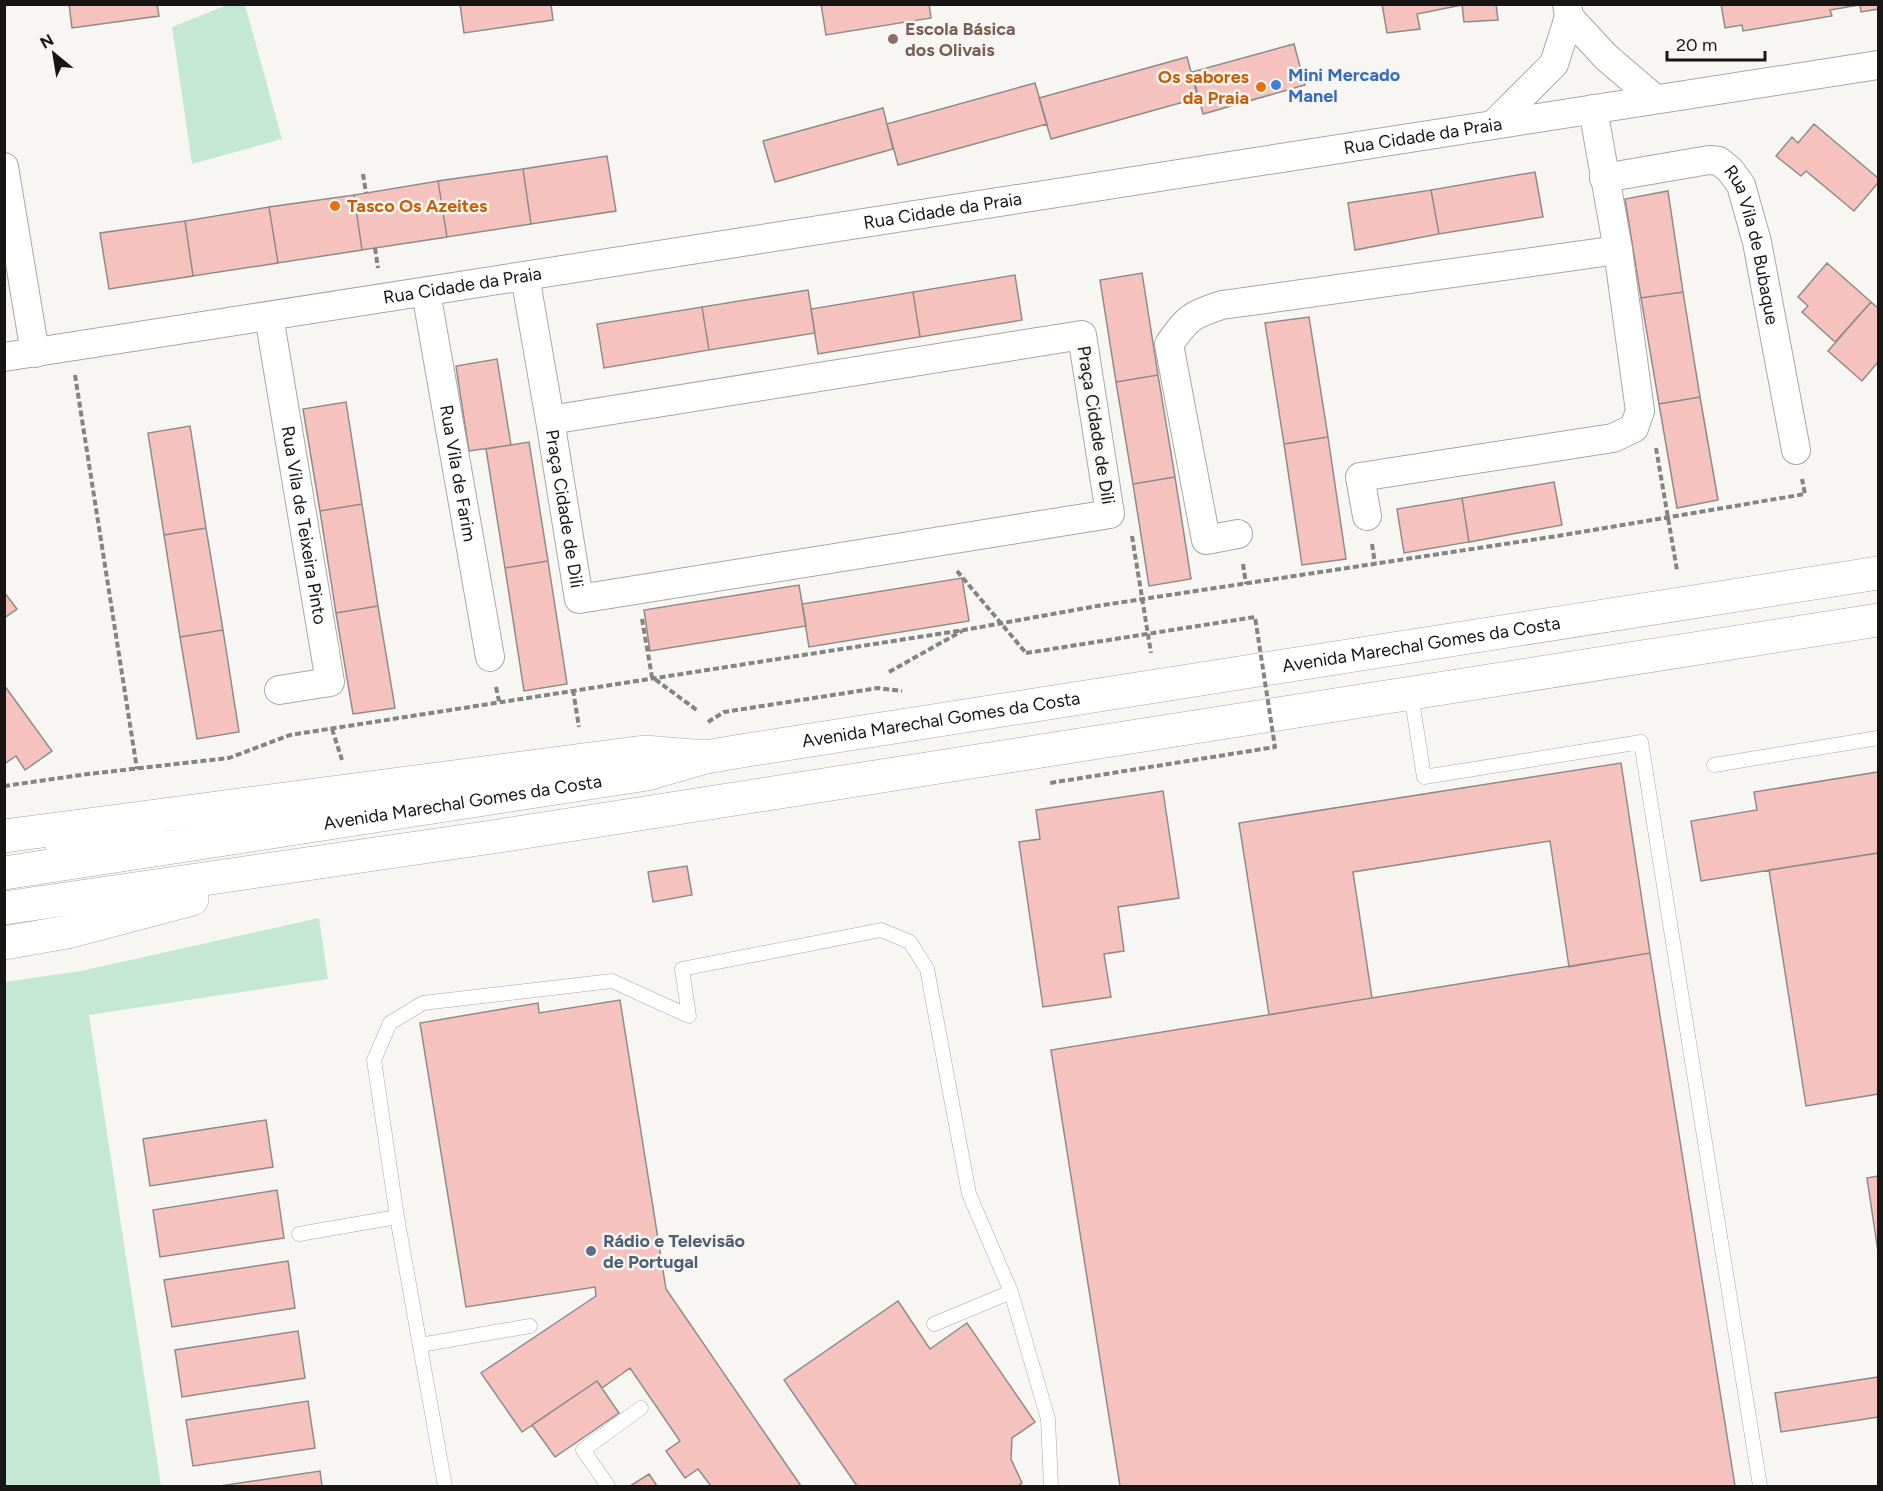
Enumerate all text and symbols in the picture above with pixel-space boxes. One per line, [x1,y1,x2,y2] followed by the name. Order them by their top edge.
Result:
[905,18,1016,61] place label: Escola Básica dos Olivais
[24,24,84,84] north arrow
[1667,24,1764,62] scale bar
[37,30,57,53] text: N
[886,32,900,46] marker: Escola Básica dos Olivais
[1676,34,1717,56] text: 20 m
[1288,64,1400,107] place label: Mini Mercado Manel
[1158,66,1250,109] place label: Os sabores da Praia
[1269,78,1283,92] marker: Mini Mercado Manel
[1254,80,1268,94] marker: Os sabores da Praia
[1342,113,1504,159] street label: Rua Cidade da Praia
[1719,161,1783,327] street label: Rua Vila de Bubaque
[862,188,1023,234] street label: Rua Cidade da Praia
[347,195,488,217] place label: Tasco Os Azeites
[328,199,342,213] marker: Tasco Os Azeites
[382,262,543,309] street label: Rua Cidade da Praia
[1073,344,1119,506] street label: Praça Cidade de Dili
[435,403,481,543] street label: Rua Vila de Farim
[276,424,331,626] street label: Rua Vila de Teixeira Pinto
[541,428,588,590] street label: Praça Cidade de Dili
[1281,612,1562,677] street label: Avenida Marechal Gomes da Costa
[800,687,1082,752] street label: Avenida Marechal Gomes da Costa
[322,770,603,835] street label: Avenida Marechal Gomes da Costa
[603,1230,745,1273] place label: Rádio e Televisão de Portugal
[584,1244,598,1258] marker: Rádio e Televisão de Portugal

